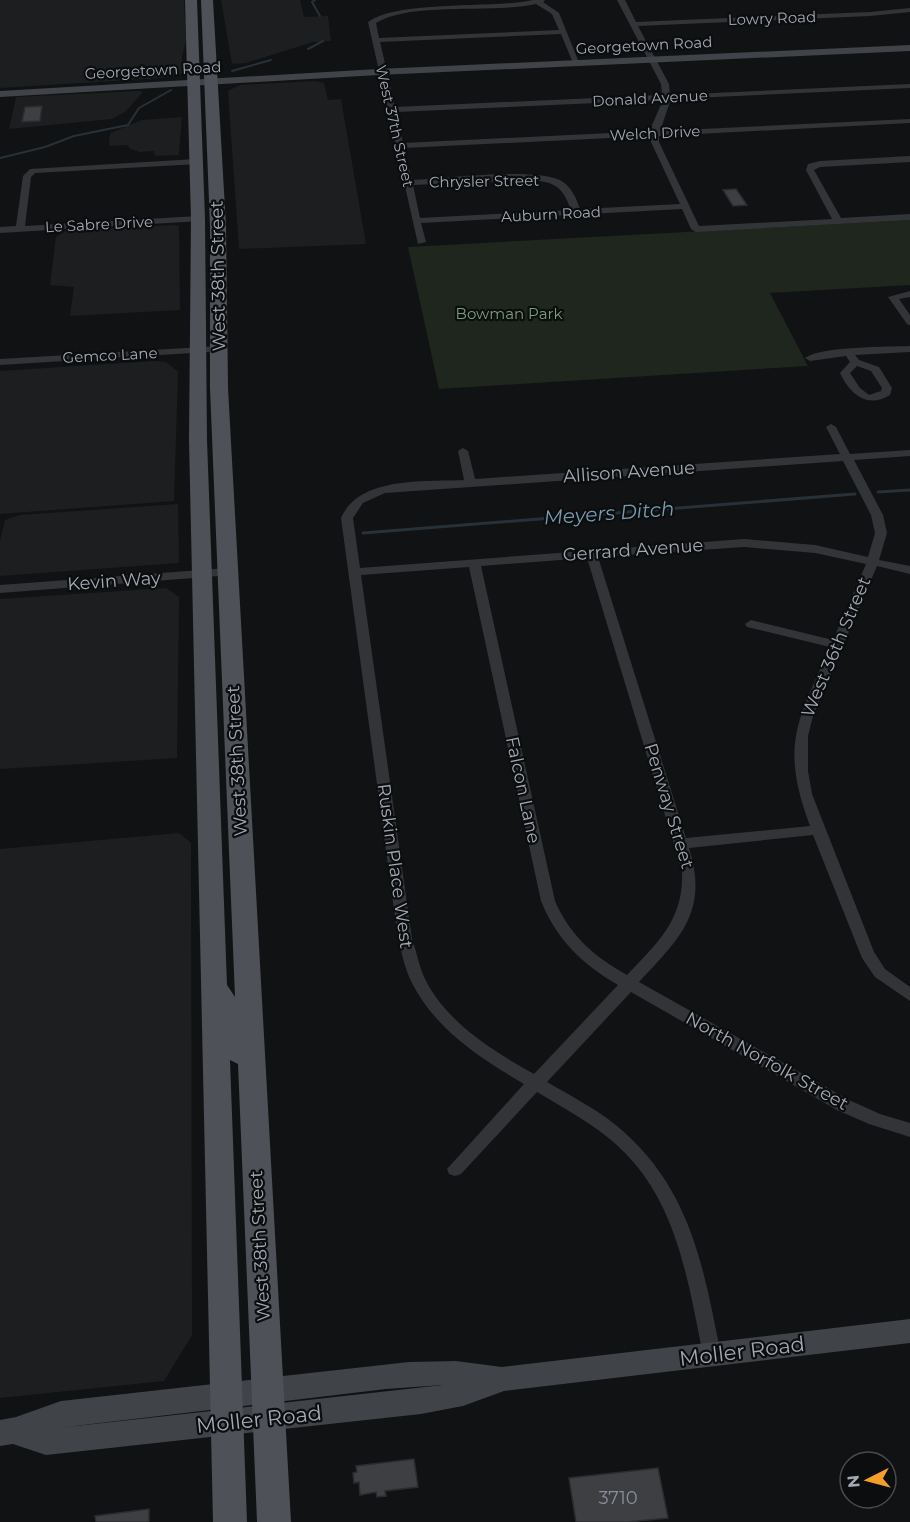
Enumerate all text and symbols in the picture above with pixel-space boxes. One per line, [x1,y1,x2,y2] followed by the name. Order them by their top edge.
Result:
[728,7,816,29] street label: Lowry Road
[575,32,713,58] street label: Georgetown Road
[84,57,222,83] street label: Georgetown Road
[372,63,418,189] street label: West 37th Street
[592,85,708,111] street label: Donald Avenue
[609,121,701,145] street label: Welch Drive
[429,171,539,191] street label: Chrysler Street
[206,200,230,352] street label: West 38th Street
[501,202,601,226] street label: Auburn Road
[45,212,153,236] street label: Le Sabre Drive
[456,304,562,323] park label: Bowman Park
[62,343,158,367] street label: Gemco Lane
[562,456,696,488] street label: Allison Avenue
[543,496,675,530] water label: Meyers Ditch
[562,534,704,566] street label: Gerrard Avenue
[67,567,162,595] street label: Kevin Way
[796,573,876,721] street label: West 36th Street
[222,685,252,837] street label: West 38th Street
[501,734,545,846] street label: Falcon Lane
[639,741,699,871] street label: Penway Street
[373,782,417,950] street label: Ruskin Place West
[682,1007,852,1115] street label: North Norfolk Street
[245,1170,275,1322] street label: West 38th Street
[678,1331,806,1371] street label: Moller Road
[195,1400,323,1438] street label: Moller Road
[838,1450,898,1510] north arrow
[843,1474,864,1489] text: N
[598,1487,638,1509] house number: 3710

